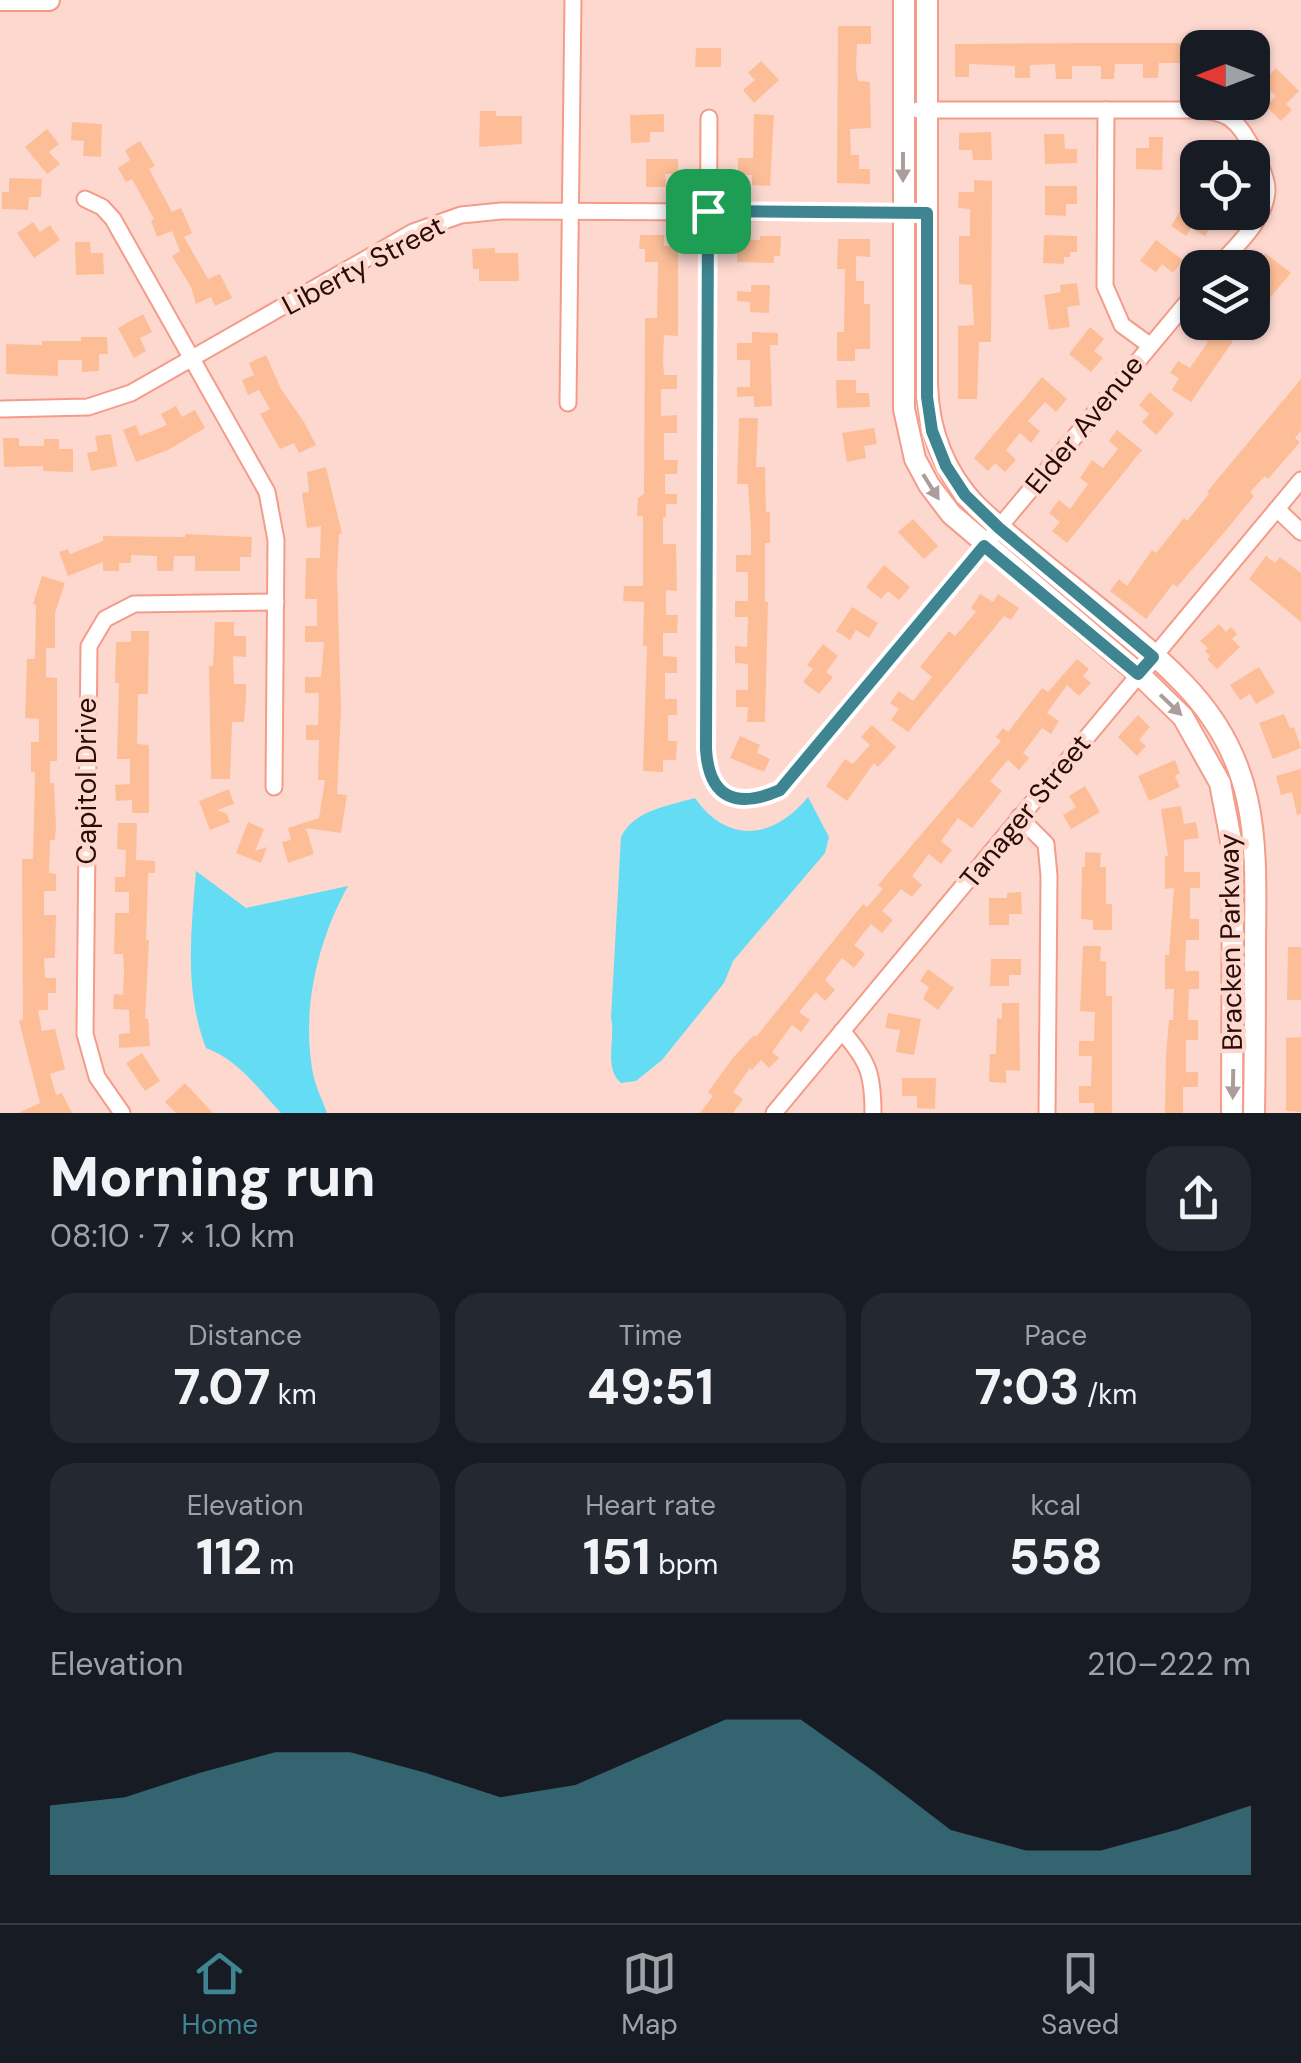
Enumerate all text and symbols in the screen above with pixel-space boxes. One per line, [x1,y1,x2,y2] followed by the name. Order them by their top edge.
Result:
[1180,30,1270,120] north arrow
[1180,30,1270,340] map controls
[1180,140,1270,230] button: locate
[895,152,911,184] one-way arrow
[666,169,751,254] pin
[681,184,736,239] icon: arrive
[276,207,451,324] street label: Liberty Street
[1180,250,1270,340] button: layers
[1017,347,1152,501] street label: Elder Avenue
[922,473,939,501] one-way arrow
[1158,693,1182,716] one-way arrow
[68,698,105,864] street label: Capitol Drive
[952,726,1099,896] street label: Tanager Street
[1210,833,1251,1051] street label: Bracken Parkway
[1224,1068,1240,1100] one-way arrow
[50,1141,376,1213] text: Morning run
[1146,1146,1251,1251] button: share
[50,1215,295,1257] text: 08:10 · 7 × 1.0 km
[188,1317,302,1354] text: Distance
[619,1317,682,1354] text: Time
[1024,1317,1087,1354] text: Pace
[174,1354,270,1420] text: 7.07
[587,1354,714,1420] text: 49:51
[974,1354,1080,1420] text: 7:03
[270,1376,317,1413] text: km
[1080,1376,1137,1413] text: /km
[187,1487,304,1524] text: Elevation
[585,1487,716,1524] text: Heart rate
[1031,1487,1081,1524] text: kcal
[196,1524,262,1590] text: 112
[583,1524,651,1590] text: 151
[1009,1524,1103,1590] text: 558
[262,1546,294,1583] text: m
[651,1546,718,1583] text: bpm
[50,1643,183,1685] text: Elevation
[1087,1643,1251,1685] text: 210–222 m
[182,1946,258,2043] tab: Home
[621,1946,678,2043] tab: Map
[1041,1946,1119,2043] tab: Saved

